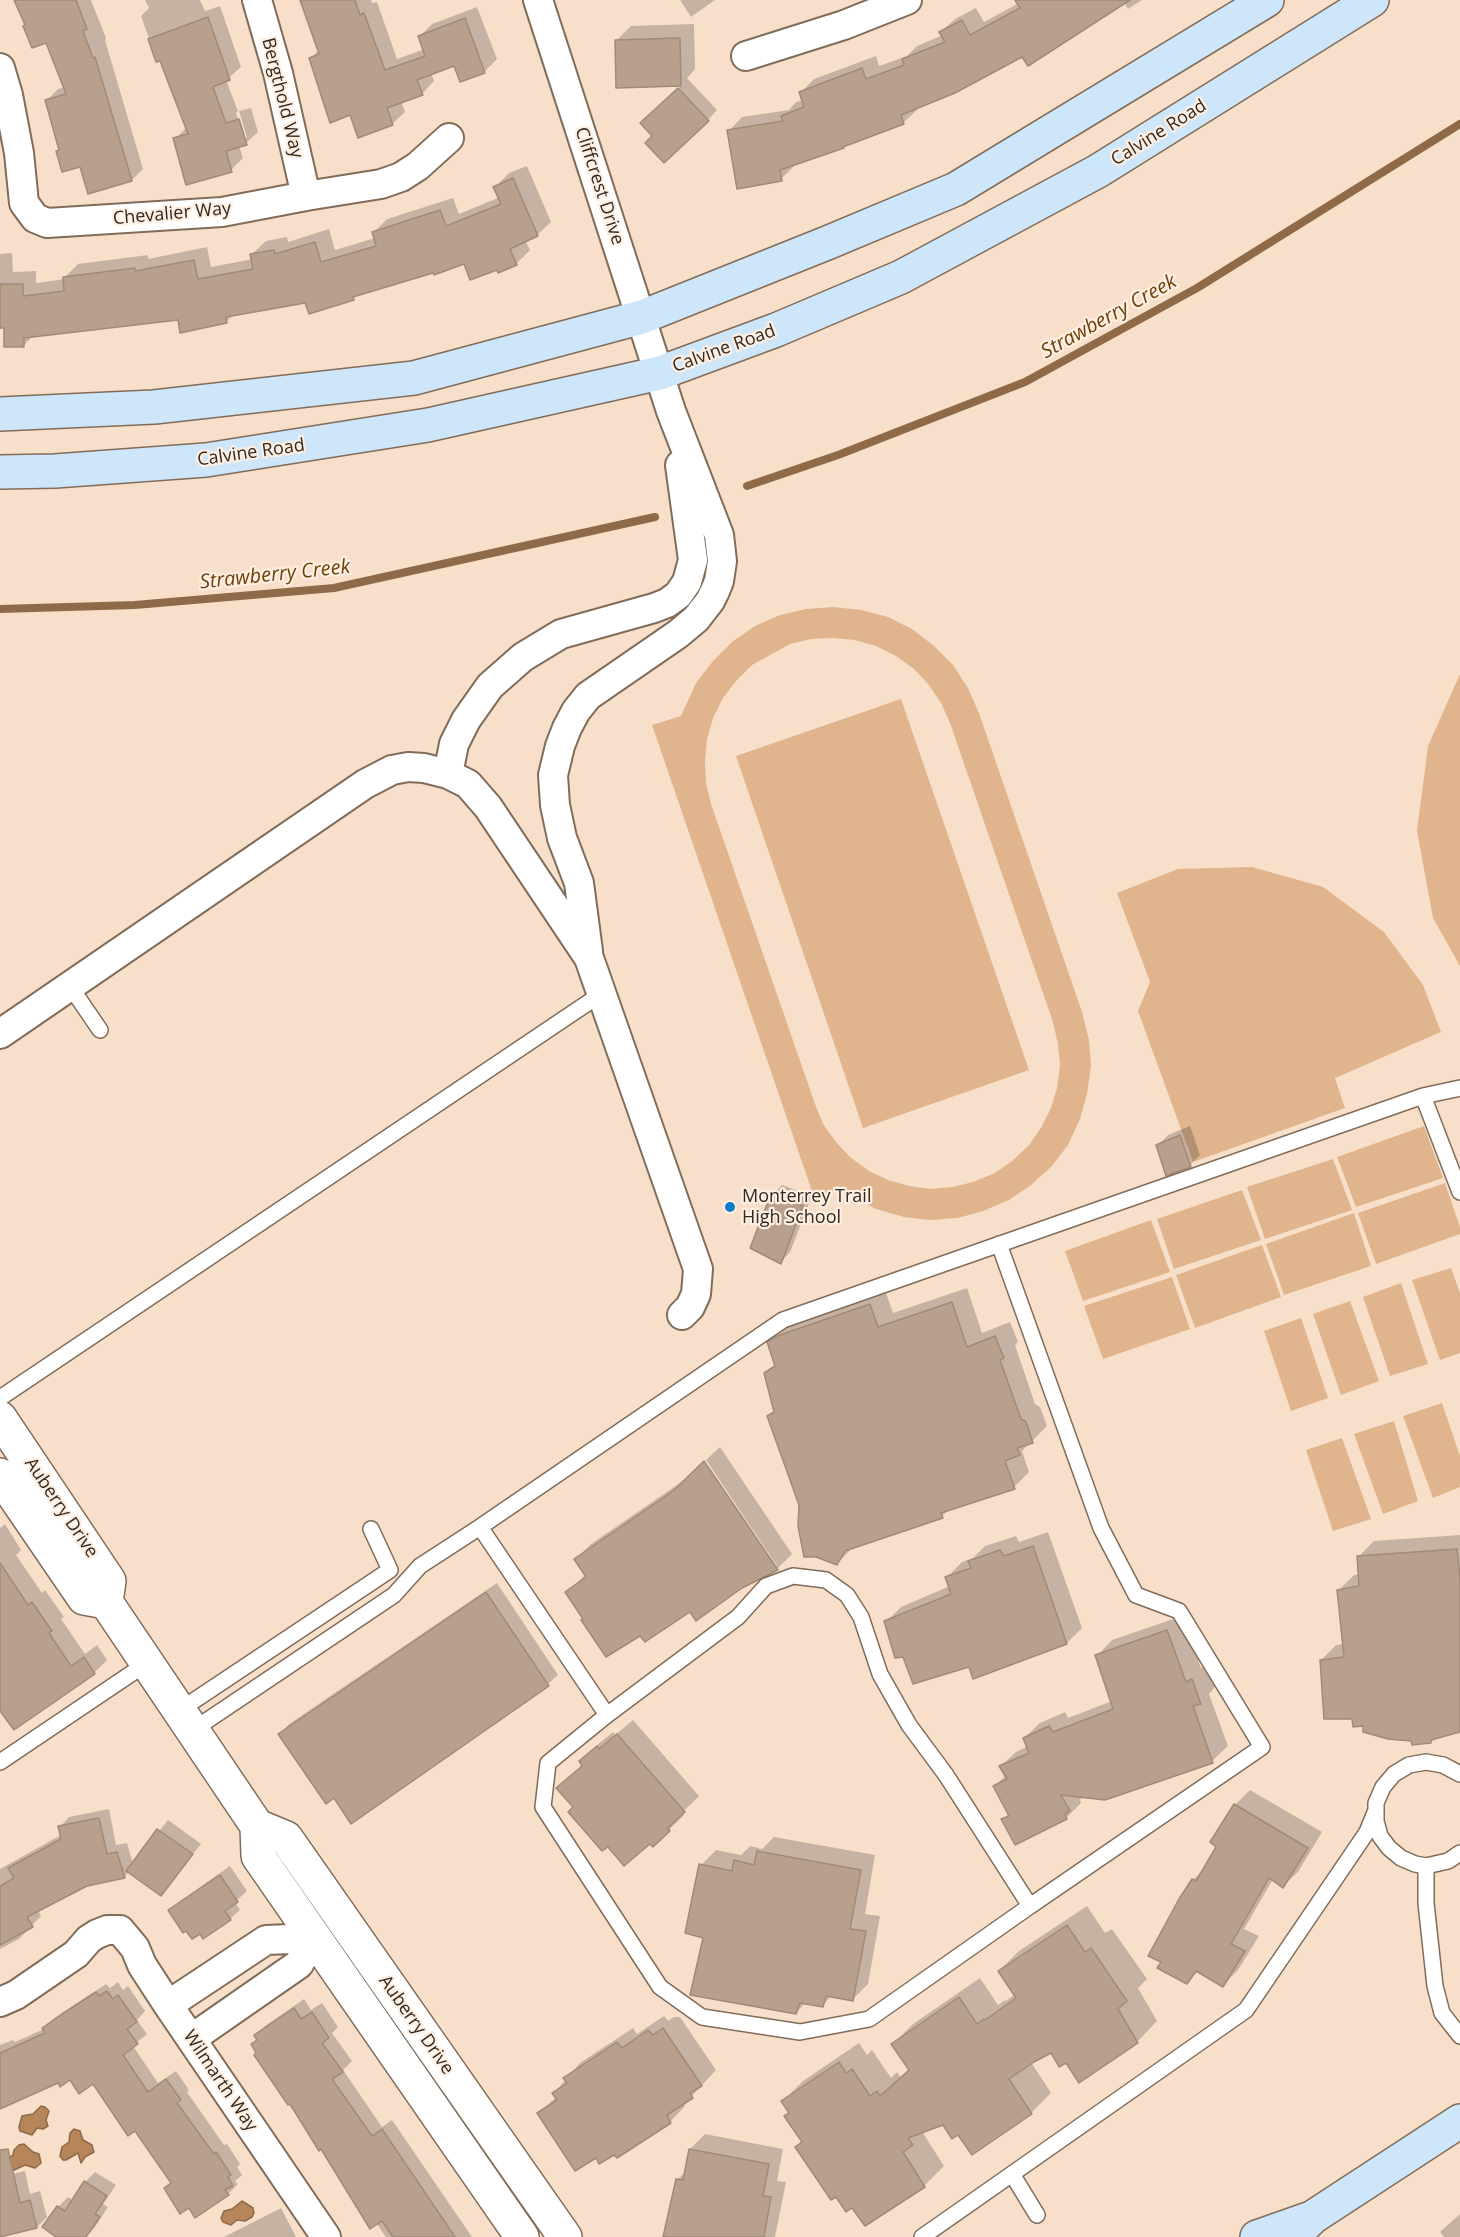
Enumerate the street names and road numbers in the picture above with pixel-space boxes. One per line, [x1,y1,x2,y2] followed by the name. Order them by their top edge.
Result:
[257,36,307,160] street label: Bergthold Way
[1107,95,1211,171] street label: Calvine Road
[570,124,628,248] street label: Cliffcrest Drive
[112,198,232,230] street label: Chevalier Way
[669,320,779,378] street label: Calvine Road
[196,435,306,471] street label: Calvine Road
[20,1454,102,1562] street label: Auberry Drive
[374,1971,458,2079] street label: Auberry Drive
[178,2026,262,2136] street label: Wilmarth Way

